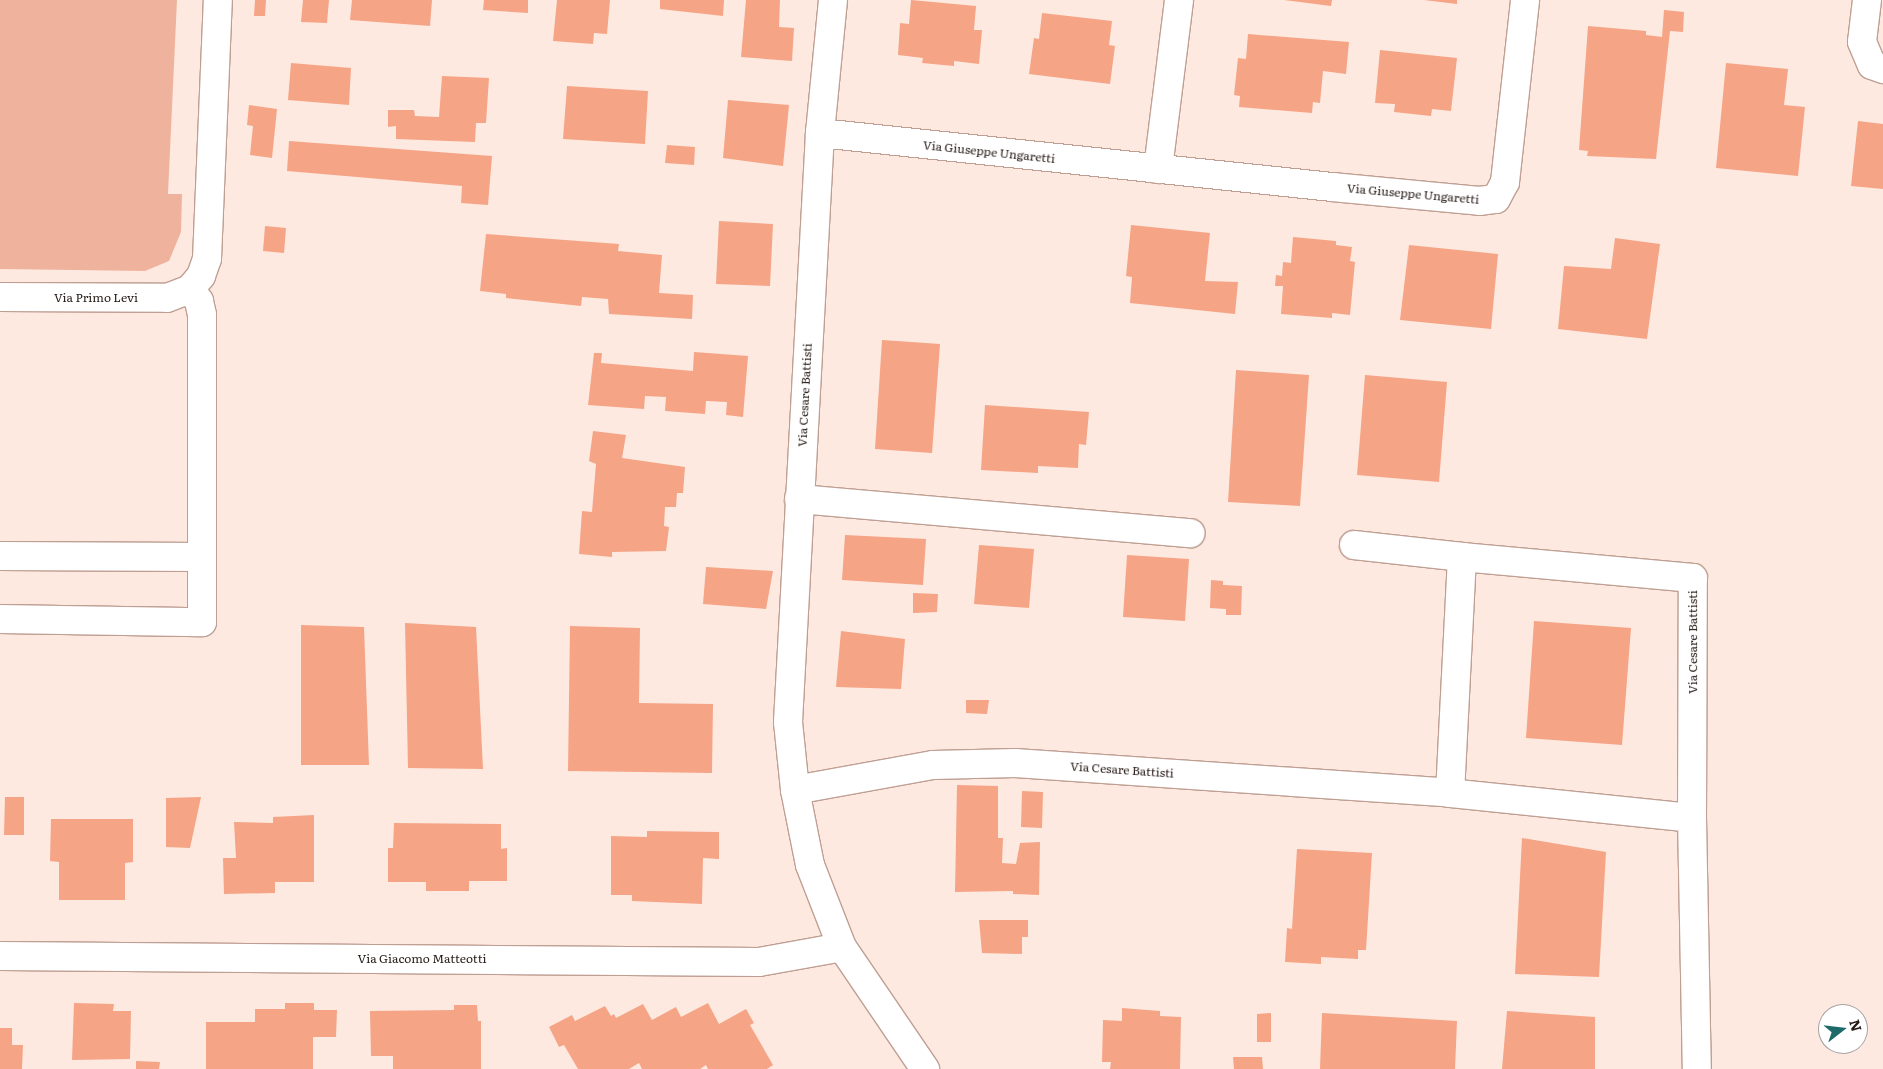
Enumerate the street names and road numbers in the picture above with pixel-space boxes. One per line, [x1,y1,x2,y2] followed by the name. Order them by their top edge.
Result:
[922,138,1056,166] street label: Via Giuseppe Ungaretti
[1346,181,1480,207] street label: Via Giuseppe Ungaretti
[54,291,138,305] street label: Via Primo Levi
[795,343,815,447] street label: Via Cesare Battisti
[1686,590,1700,694] street label: Via Cesare Battisti
[1070,759,1174,781] street label: Via Cesare Battisti
[357,952,487,966] street label: Via Giacomo Matteotti

